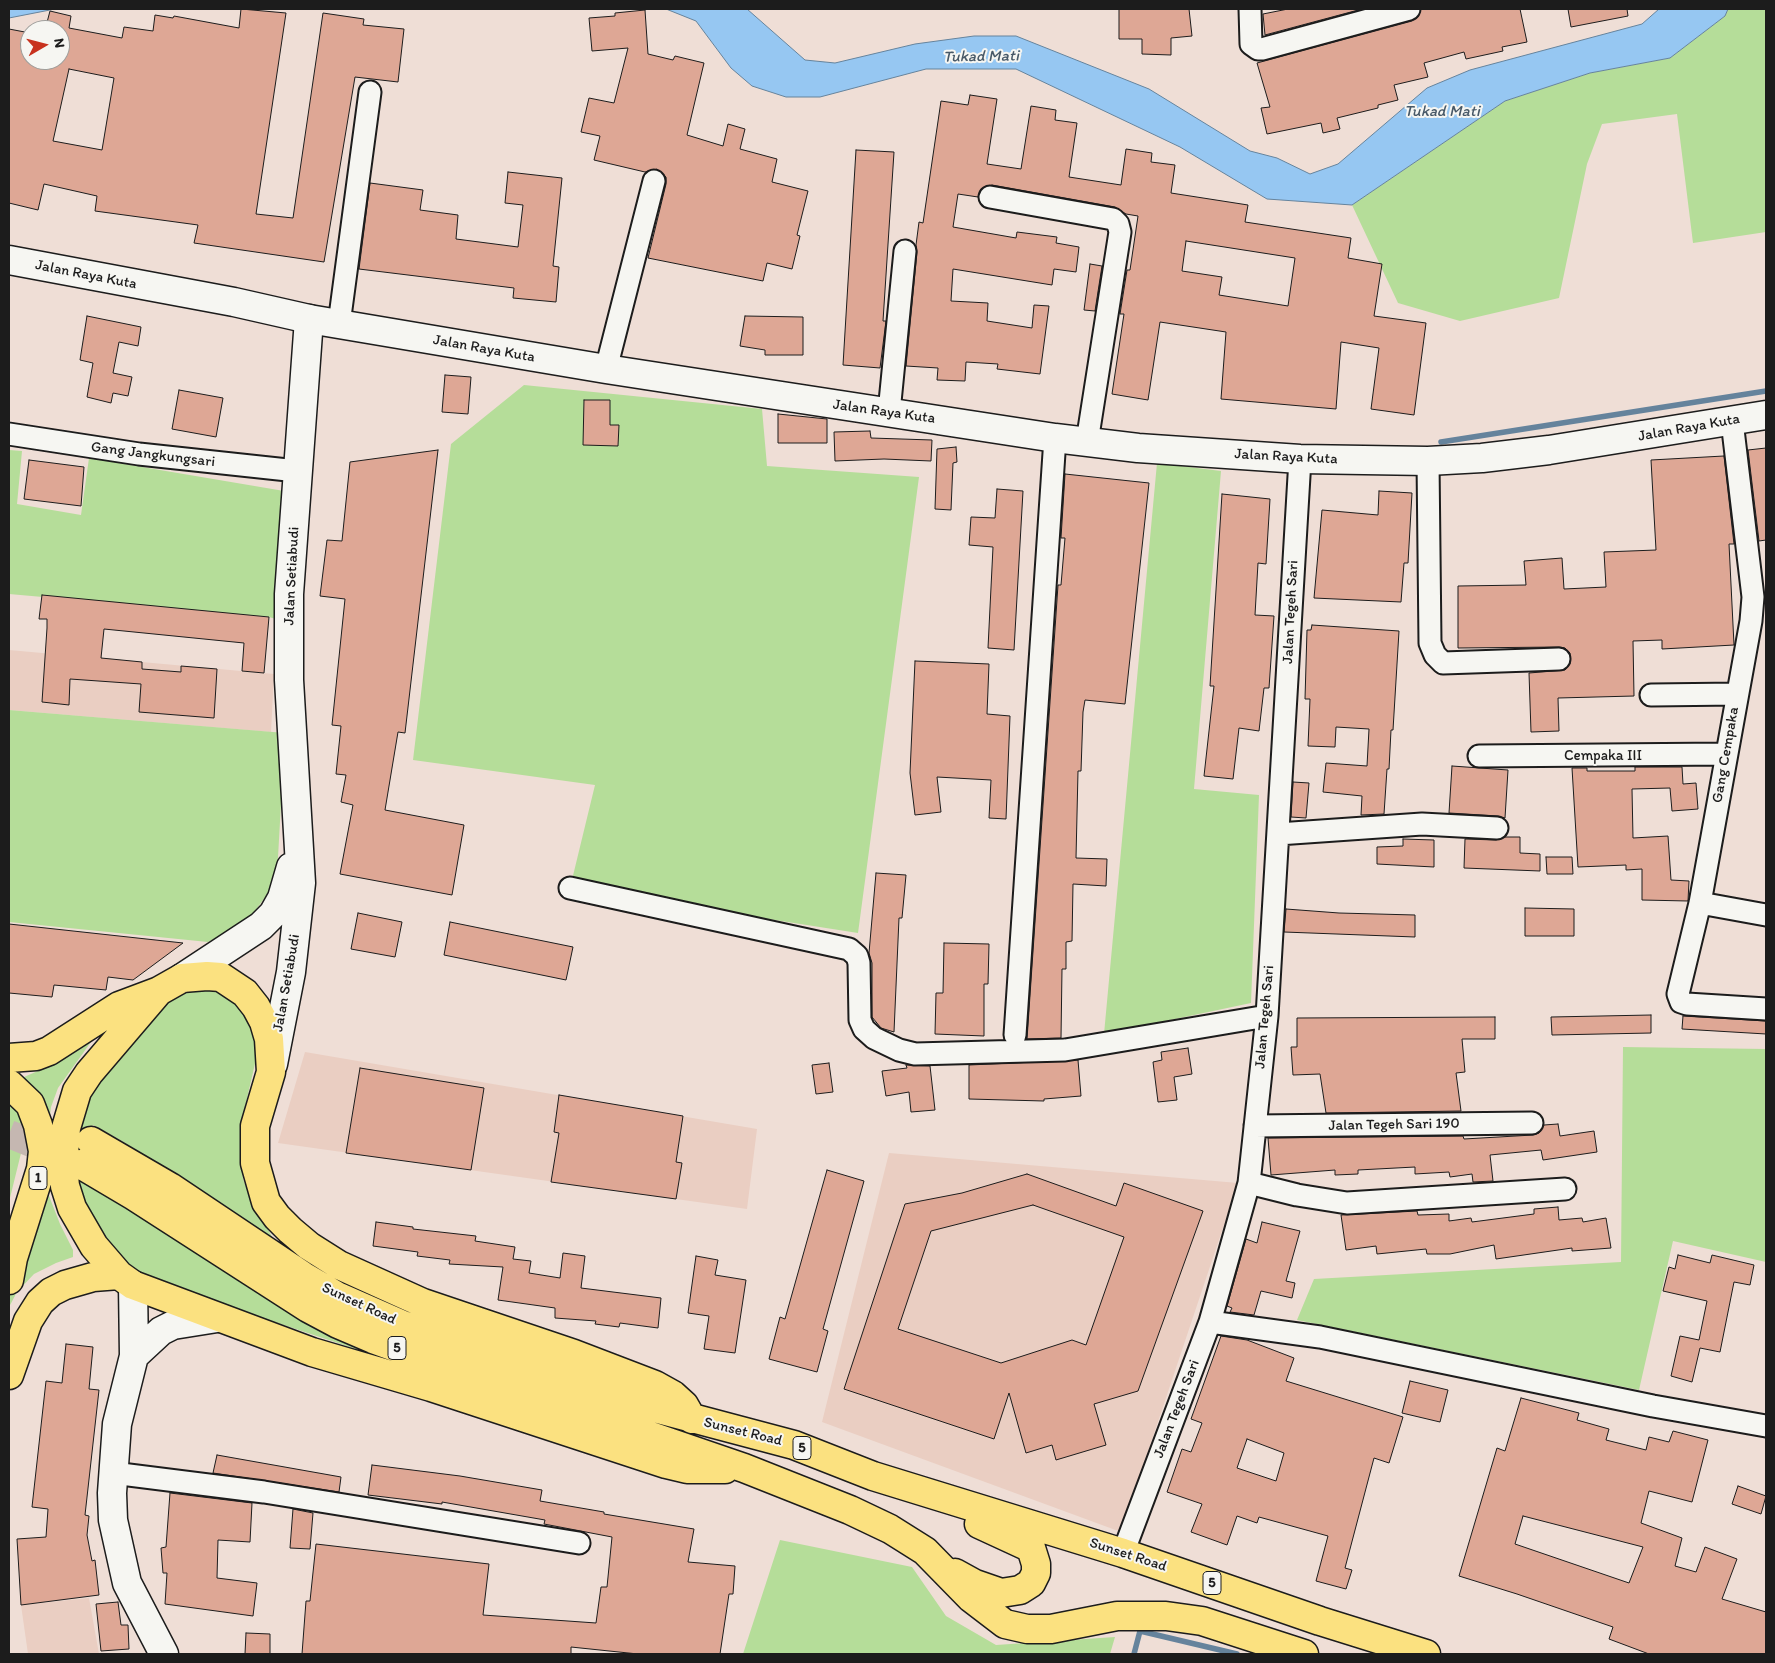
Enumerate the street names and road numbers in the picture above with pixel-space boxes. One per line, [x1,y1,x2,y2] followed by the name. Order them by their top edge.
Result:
[34,256,138,294] street label: Jalan Raya Kuta
[432,331,536,367] street label: Jalan Raya Kuta
[832,396,936,428] street label: Jalan Raya Kuta
[1637,410,1741,446] street label: Jalan Raya Kuta
[90,438,216,472] street label: Gang Jangkungsari
[1234,445,1338,469] street label: Jalan Raya Kuta
[280,526,304,626] street label: Jalan Setiabudi
[1279,560,1303,664] street label: Jalan Tegeh Sari
[1709,705,1743,805] street label: Gang Cempaka
[1564,747,1642,765] street label: Cempaka III
[270,933,304,1033] street label: Jalan Setiabudi
[1252,965,1278,1069] street label: Jalan Tegeh Sari
[1328,1115,1460,1135] street label: Jalan Tegeh Sari 190
[29,1166,47,1190] road number: 1
[319,1279,399,1329] street label: Sunset Road
[388,1336,406,1360] road number: 5
[1150,1357,1204,1461] street label: Jalan Tegeh Sari
[702,1414,784,1450] street label: Sunset Road
[793,1436,811,1460] road number: 5
[1087,1534,1169,1576] street label: Sunset Road
[1203,1572,1221,1595] road number: 5

